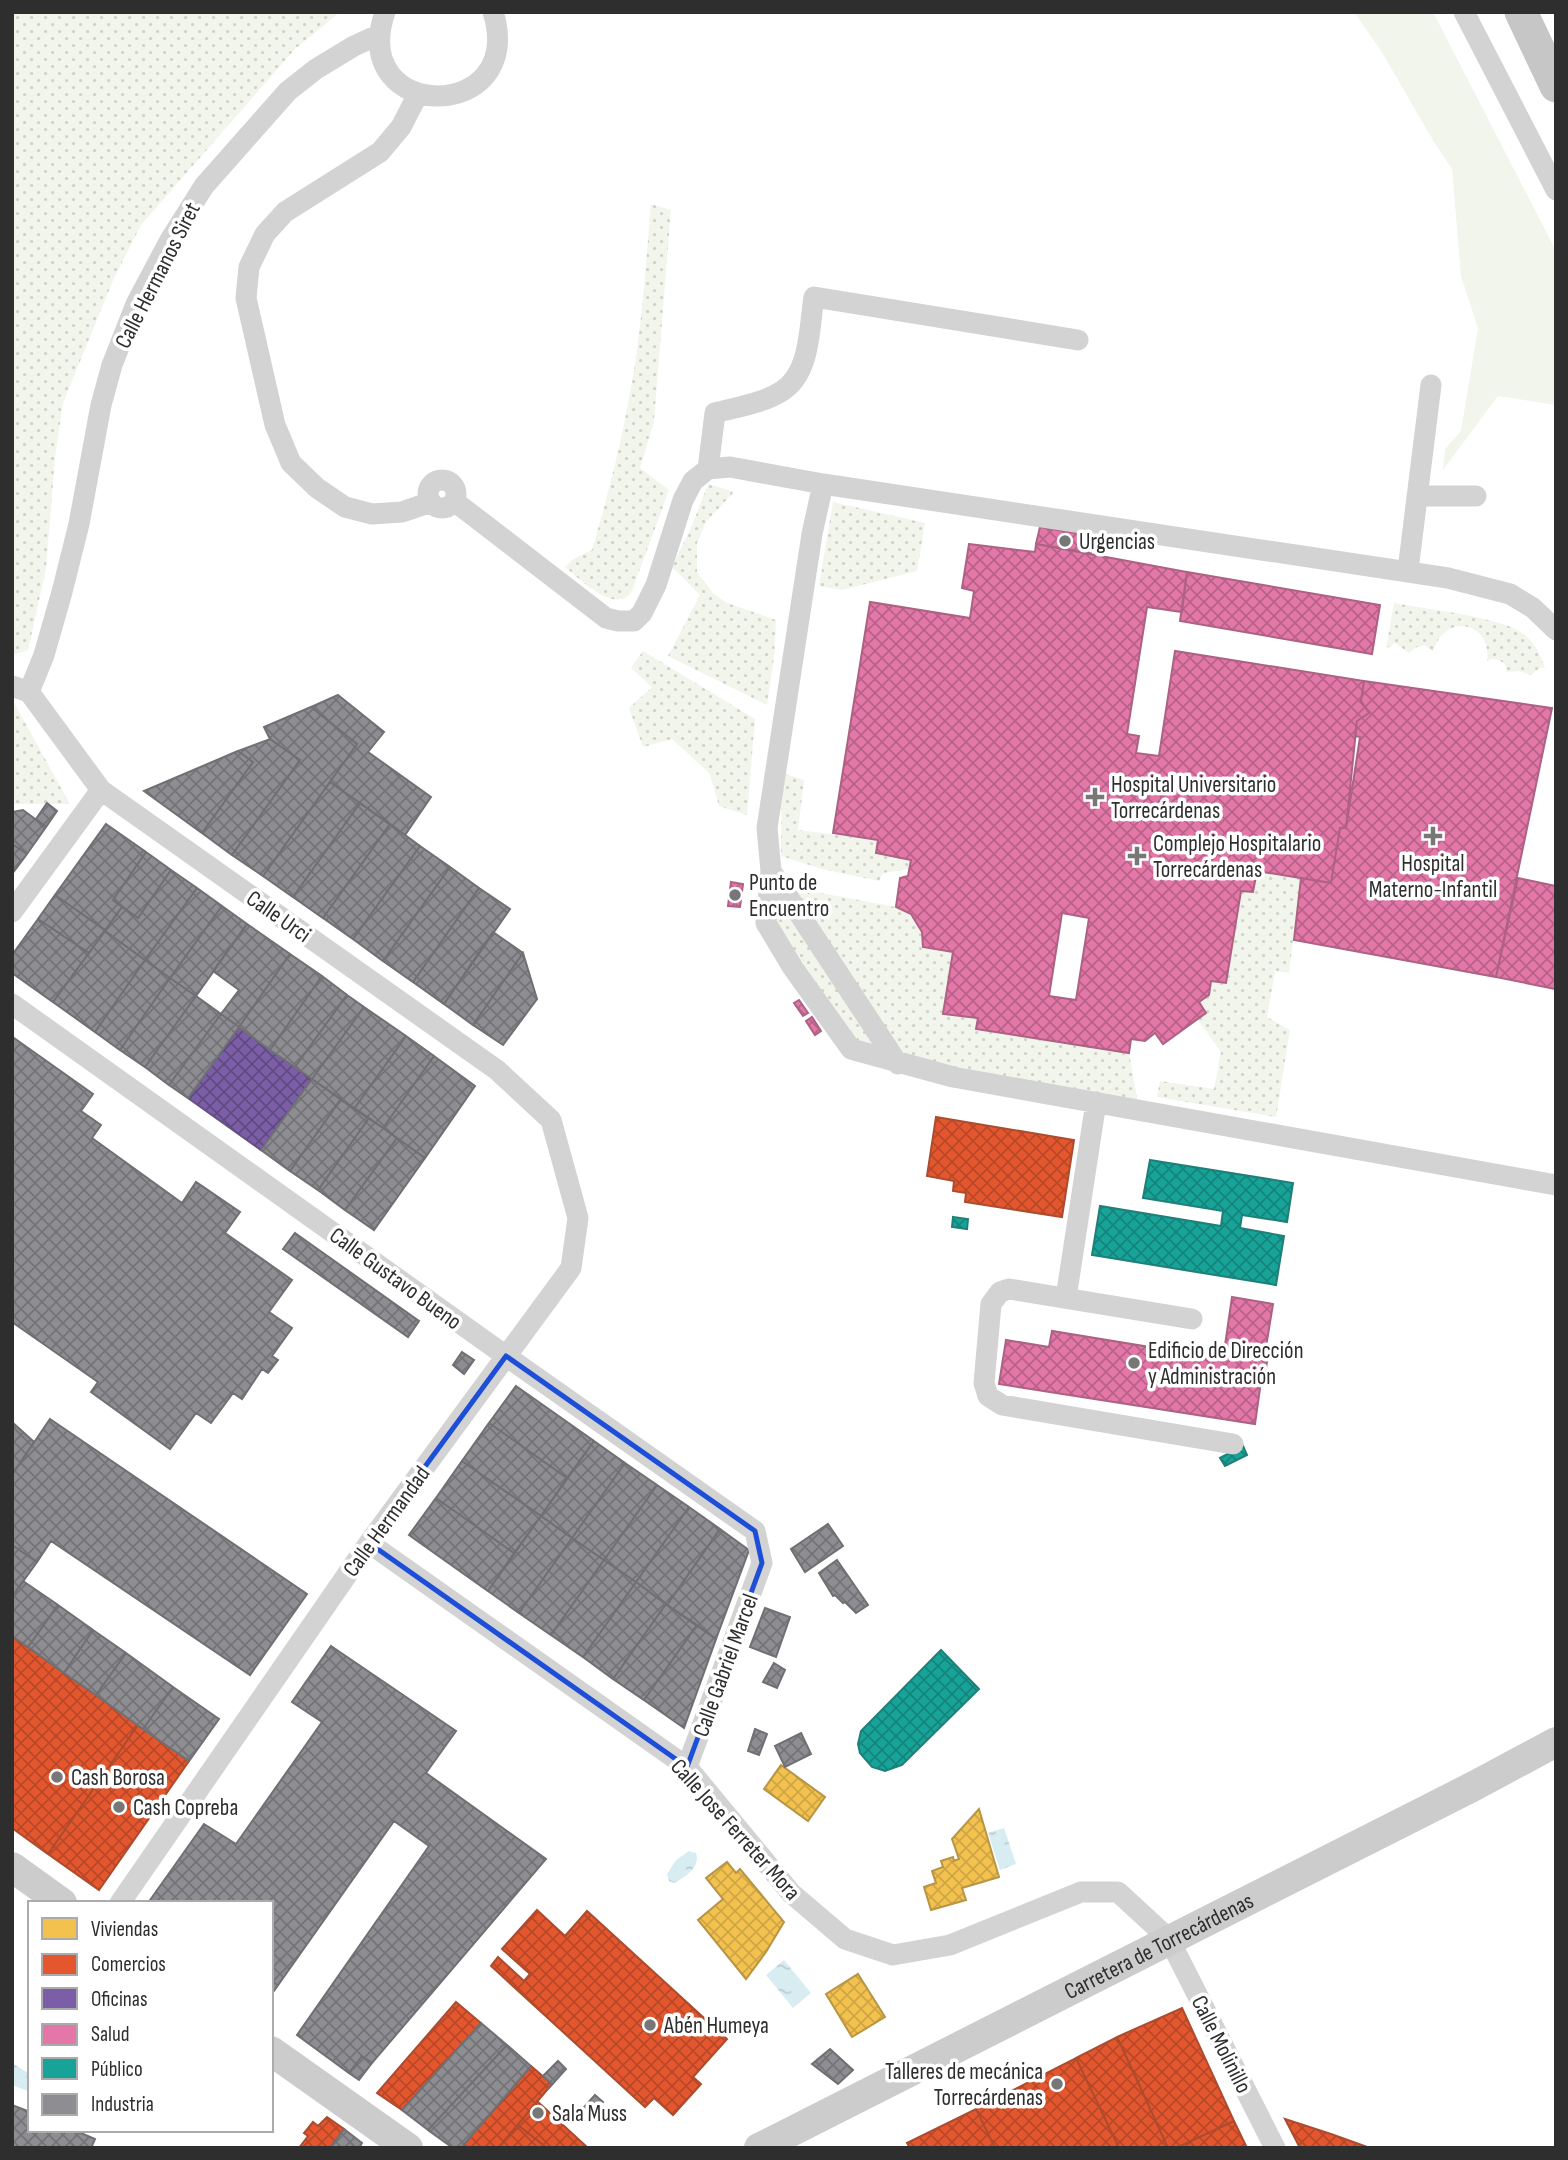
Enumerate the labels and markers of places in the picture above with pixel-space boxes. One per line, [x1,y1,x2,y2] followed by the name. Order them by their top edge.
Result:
[1079,528,1155,556] place label: Urgencias
[1057,533,1073,549] marker: Urgencias
[1111,771,1276,825] place label: Hospital Universitario Torrecárdenas
[1085,787,1105,807] marker: Hospital Universitario Torrecárdenas
[1423,826,1443,846] marker: Hospital Materno-Infantil
[1153,830,1321,884] place label: Complejo Hospitalario Torrecárdenas
[1127,846,1147,866] marker: Complejo Hospitalario Torrecárdenas
[1369,850,1497,904] place label: Hospital Materno-Infantil
[749,869,829,923] place label: Punto de Encuentro
[727,887,743,903] marker: Punto de Encuentro
[1148,1337,1303,1391] place label: Edificio de Dirección y Administración
[1126,1355,1142,1371] marker: Edificio de Dirección y Administración
[71,1764,165,1792] place label: Cash Borosa
[49,1769,65,1785] marker: Cash Borosa
[133,1794,238,1822] place label: Cash Copreba
[111,1799,127,1815] marker: Cash Copreba
[663,2012,769,2040] place label: Abén Humeya
[642,2017,658,2033] marker: Abén Humeya
[885,2058,1043,2112] place label: Talleres de mecánica Torrecárdenas
[1049,2076,1065,2092] marker: Talleres de mecánica Torrecárdenas
[552,2100,627,2128] place label: Sala Muss
[530,2105,546,2121] marker: Sala Muss

